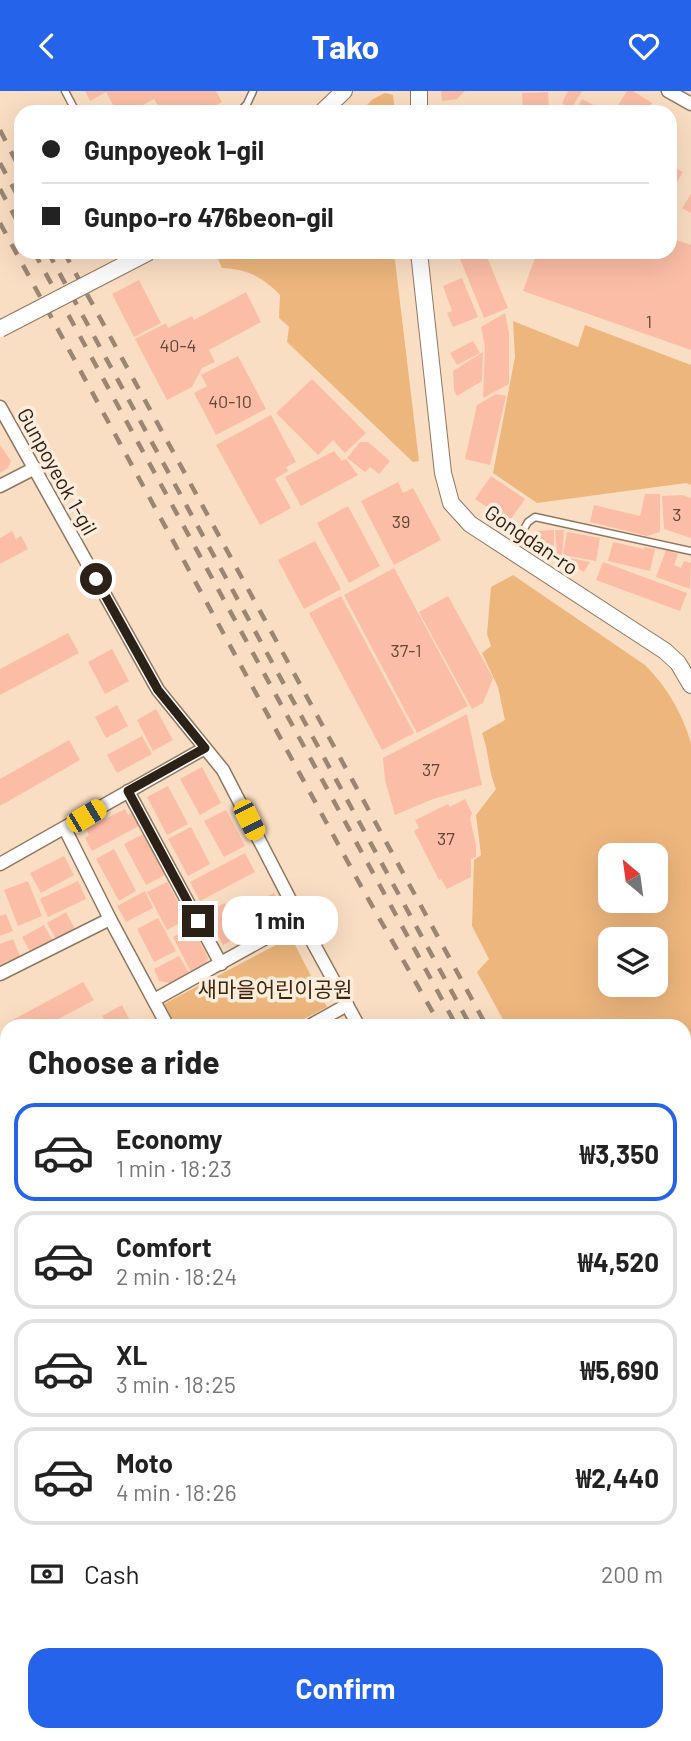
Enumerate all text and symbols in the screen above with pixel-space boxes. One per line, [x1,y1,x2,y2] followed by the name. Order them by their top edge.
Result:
[28,27,66,65] icon: back
[312,27,379,65] text: Tako
[625,27,663,65] icon: heart
[84,134,264,165] text: Gunpoyeok 1-gil
[84,201,334,232] text: Gunpo-ro 476beon-gil
[646,310,652,332] house number: 1
[159,334,197,356] house number: 40-4
[208,390,252,412] house number: 40-10
[13,403,103,539] street label: Gunpoyeok 1-gil
[480,499,584,579] street label: Gongdan-ro
[672,503,682,525] house number: 3
[392,510,410,532] house number: 39
[80,563,112,595] route start
[390,639,422,661] house number: 37-1
[422,758,440,780] house number: 37
[63,796,110,836] car
[231,797,268,843] car
[437,827,455,849] house number: 37
[598,843,668,913] north arrow
[598,843,668,997] map controls
[222,897,338,945] callout: 1 min
[182,905,214,937] route end
[255,906,305,934] text: 1 min
[598,927,668,997] button: layers
[198,976,352,1001] park label: 새마을어린이공원
[28,1042,220,1080] text: Choose a ride
[32,1121,95,1184] icon: car
[116,1123,222,1154] text: Economy
[580,1138,659,1169] text: ₩3,350
[116,1154,232,1182] text: 1 min · 18:23
[32,1229,95,1292] icon: car
[116,1231,212,1262] text: Comfort
[578,1246,659,1277] text: ₩4,520
[116,1262,237,1290] text: 2 min · 18:24
[32,1337,95,1400] icon: car
[116,1339,147,1370] text: XL
[580,1354,659,1385] text: ₩5,690
[116,1370,236,1398] text: 3 min · 18:25
[32,1445,95,1508] icon: car
[116,1447,173,1478] text: Moto
[576,1462,659,1493] text: ₩2,440
[116,1478,237,1506] text: 4 min · 18:26
[28,1555,66,1593] icon: cash
[84,1558,139,1589] text: Cash
[601,1560,663,1588] text: 200 m
[28,1648,663,1728] button: Confirm

